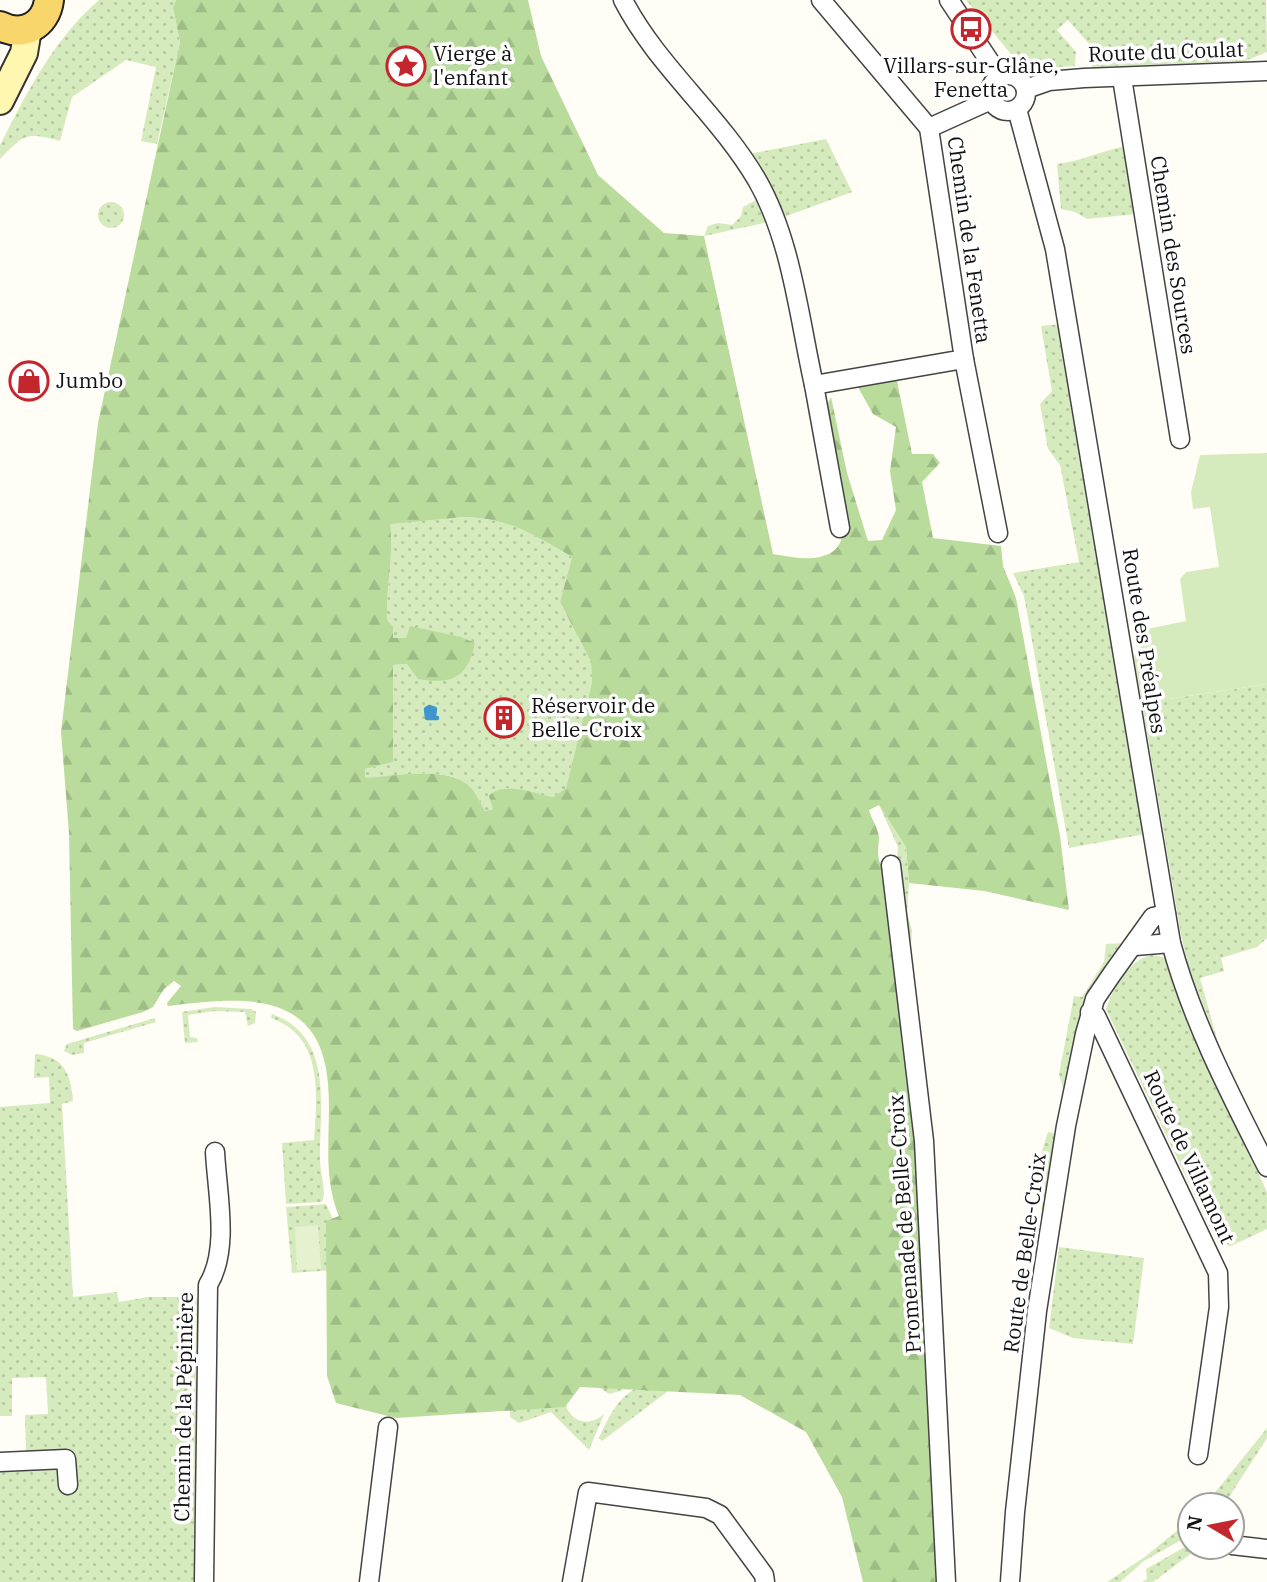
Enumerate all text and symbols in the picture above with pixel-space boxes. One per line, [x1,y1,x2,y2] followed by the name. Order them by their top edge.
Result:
[950,8,992,50] bus stop icon: Villars-sur-Glâne, Fenetta
[1087,34,1244,68] street label: Route du Coulat
[433,39,513,91] place label: Vierge à l'enfant
[385,45,427,87] place icon: Vierge à l'enfant
[883,51,1059,103] place label: Villars-sur-Glâne, Fenetta
[942,135,998,345] street label: Chemin de la Fenetta
[1144,154,1204,356] street label: Chemin des Sources
[8,360,50,402] shop icon: Jumbo
[56,366,123,394] place label: Jumbo
[1117,546,1173,736] street label: Route des Préalpes
[531,691,655,743] place label: Réservoir de Belle-Croix
[483,697,525,739] building icon: Réservoir de Belle-Croix
[1137,1065,1242,1248] street label: Route de Villamont
[881,1094,927,1354] street label: Promenade de Belle-Croix
[996,1151,1052,1355] street label: Route de Belle-Croix
[167,1292,199,1522] street label: Chemin de la Pépinière
[1176,1491,1246,1561] north arrow
[1181,1514,1207,1533] text: N

